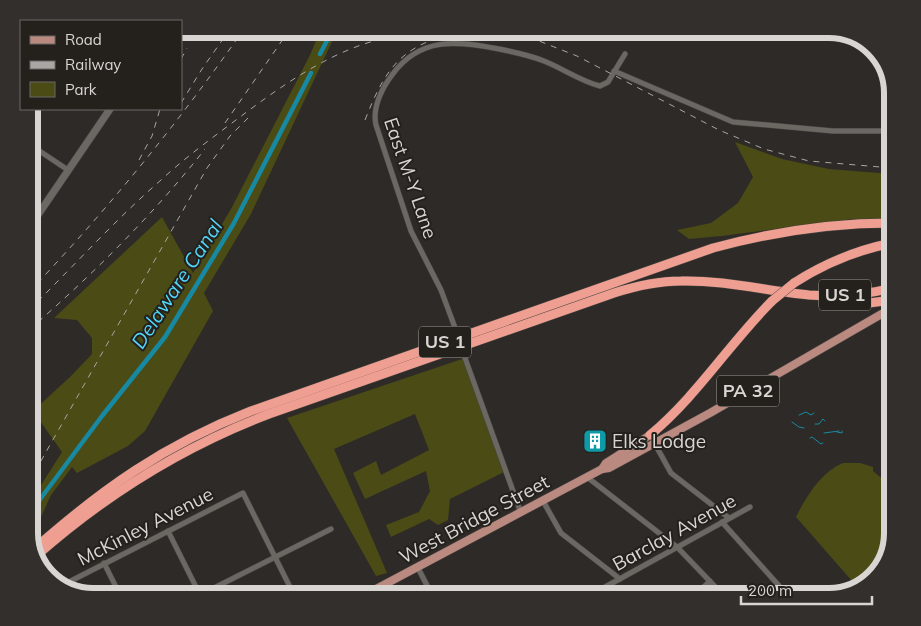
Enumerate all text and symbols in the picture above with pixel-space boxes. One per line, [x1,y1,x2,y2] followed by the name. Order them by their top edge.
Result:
[20,20,182,110] legend
[65,30,102,49] text: Road
[65,55,121,74] text: Railway
[65,80,97,99] text: Park
[379,114,443,242] street label: East M-Y Lane
[126,214,228,353] water label: Delaware Canal
[819,280,871,310] road number: US 1
[419,327,471,358] road number: US 1
[717,376,779,406] road number: PA 32
[582,428,608,454] building icon: Elks Lodge
[612,429,706,453] place label: Elks Lodge
[395,469,553,569] street label: West Bridge Street
[73,481,217,571] street label: McKinley Avenue
[608,488,740,576] street label: Barclay Avenue
[741,574,872,606] scale bar
[748,581,792,600] text: 200 m

